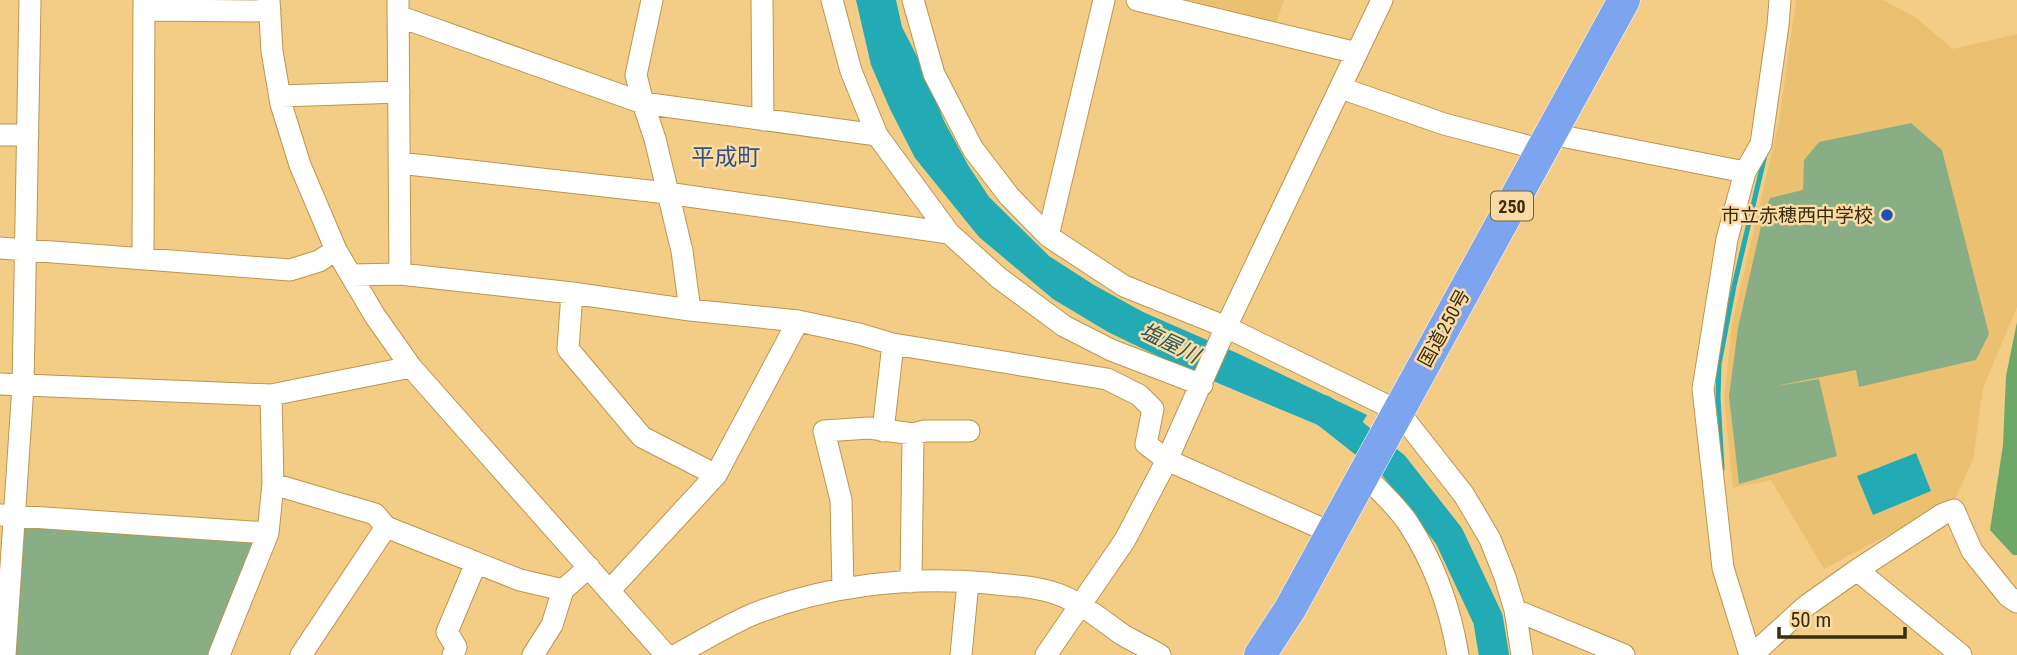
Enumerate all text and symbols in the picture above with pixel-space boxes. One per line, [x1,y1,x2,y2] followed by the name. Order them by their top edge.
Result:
[692,144,761,171] district label: 平成町
[1491,191,1533,220] road number: 250
[1721,204,1873,227] place label: 市立赤穂西中学校
[1879,207,1895,223] marker: 市立赤穂西中学校
[1413,285,1475,371] street label: 国道250号
[1136,318,1205,368] water label: 塩屋川
[1779,596,1905,640] scale bar
[1790,608,1831,632] text: 50 m

